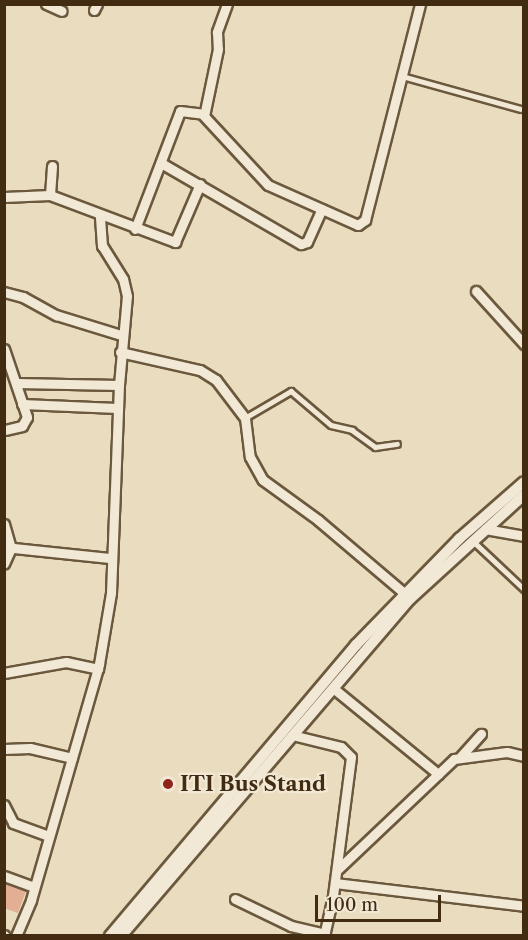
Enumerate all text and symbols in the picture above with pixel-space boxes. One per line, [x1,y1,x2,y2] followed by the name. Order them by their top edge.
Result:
[180,771,326,797] place label: ITI Bus Stand
[161,777,175,791] marker: ITI Bus Stand
[318,883,444,921] scale bar
[326,894,378,916] text: 100 m

